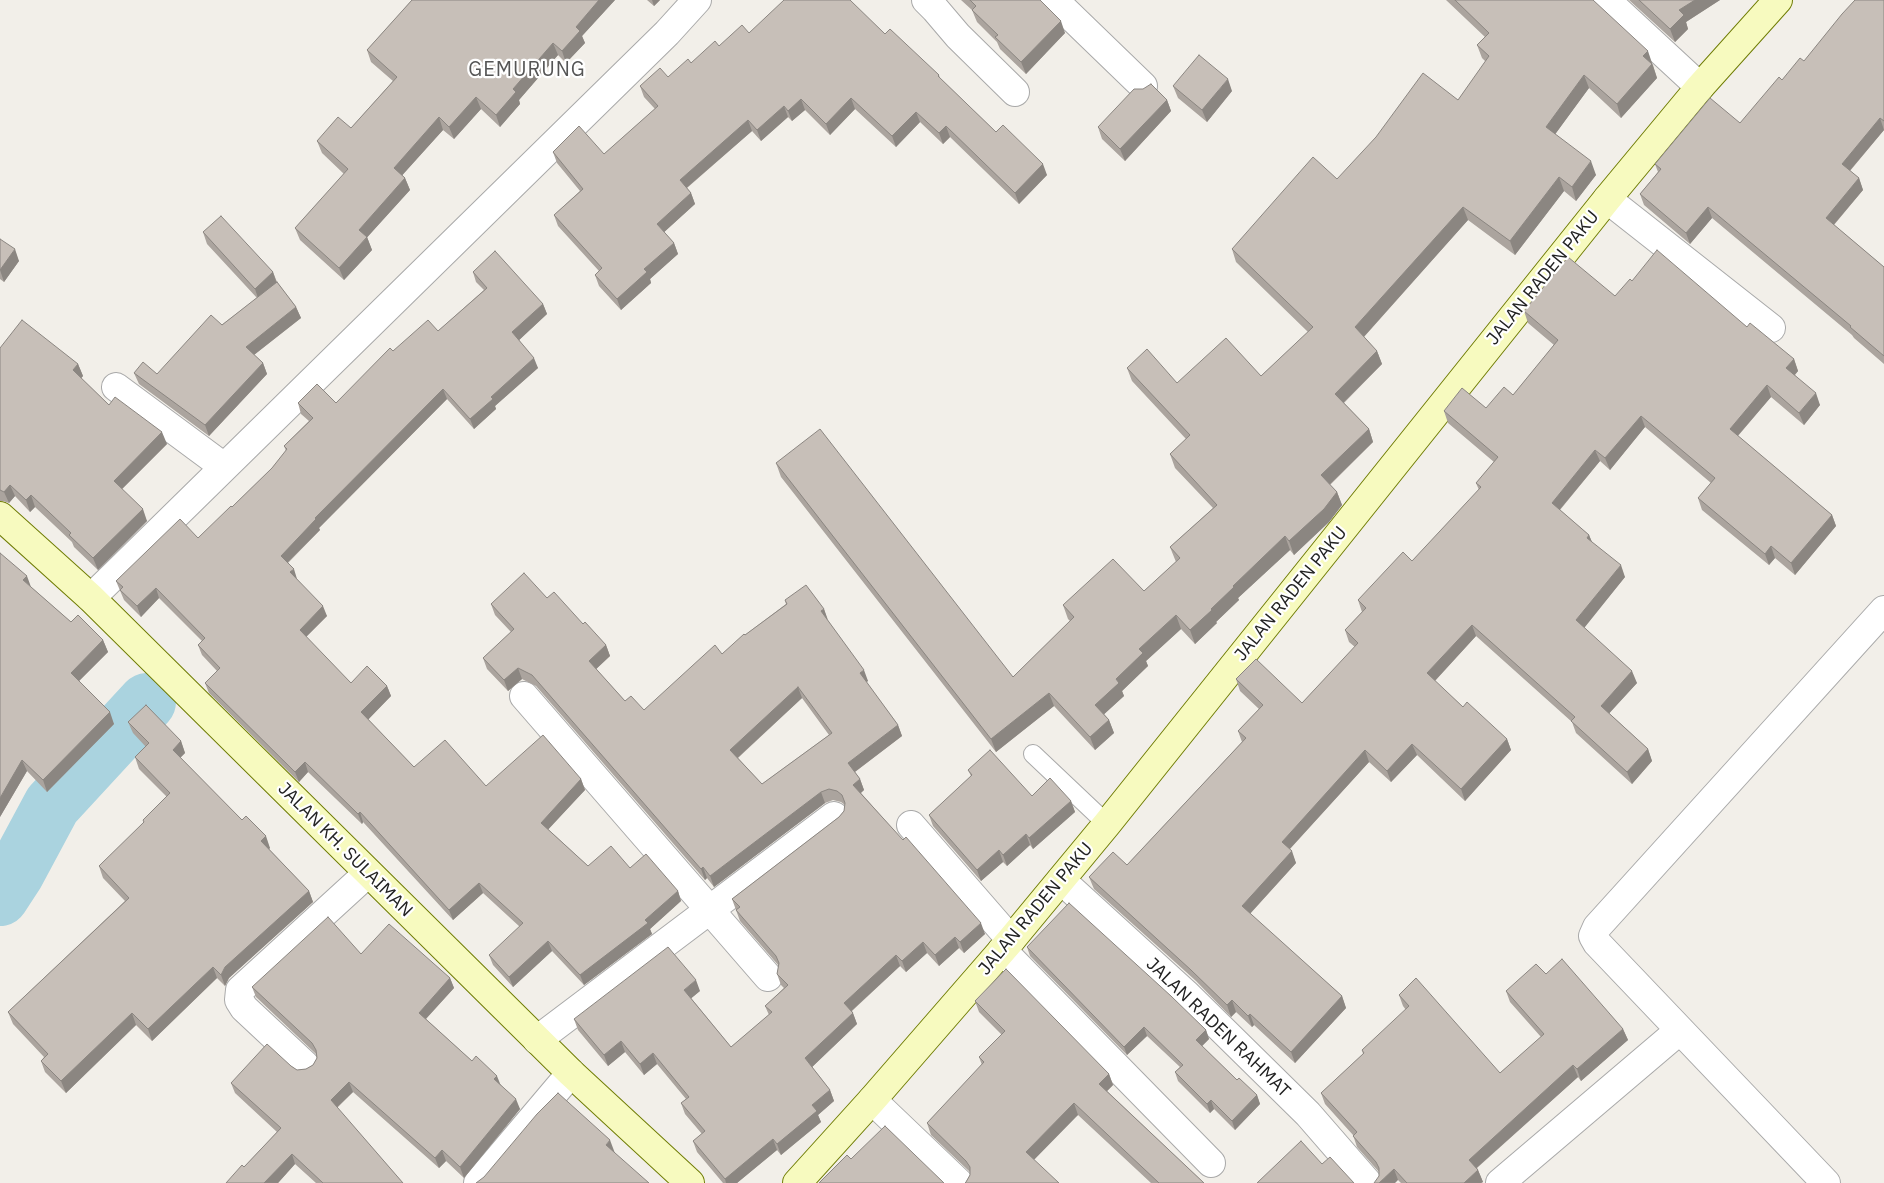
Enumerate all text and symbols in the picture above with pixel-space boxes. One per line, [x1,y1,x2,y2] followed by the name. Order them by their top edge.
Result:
[467,58,587,82] district label: GEMURUNG
[1482,207,1604,349] street label: JALAN RADEN PAKU
[1230,523,1352,665] street label: JALAN RADEN PAKU
[273,778,417,922] street label: JALAN KH. SULAIMAN
[974,838,1098,980] street label: JALAN RADEN PAKU
[1141,953,1295,1103] street label: JALAN RADEN RAHMAT

